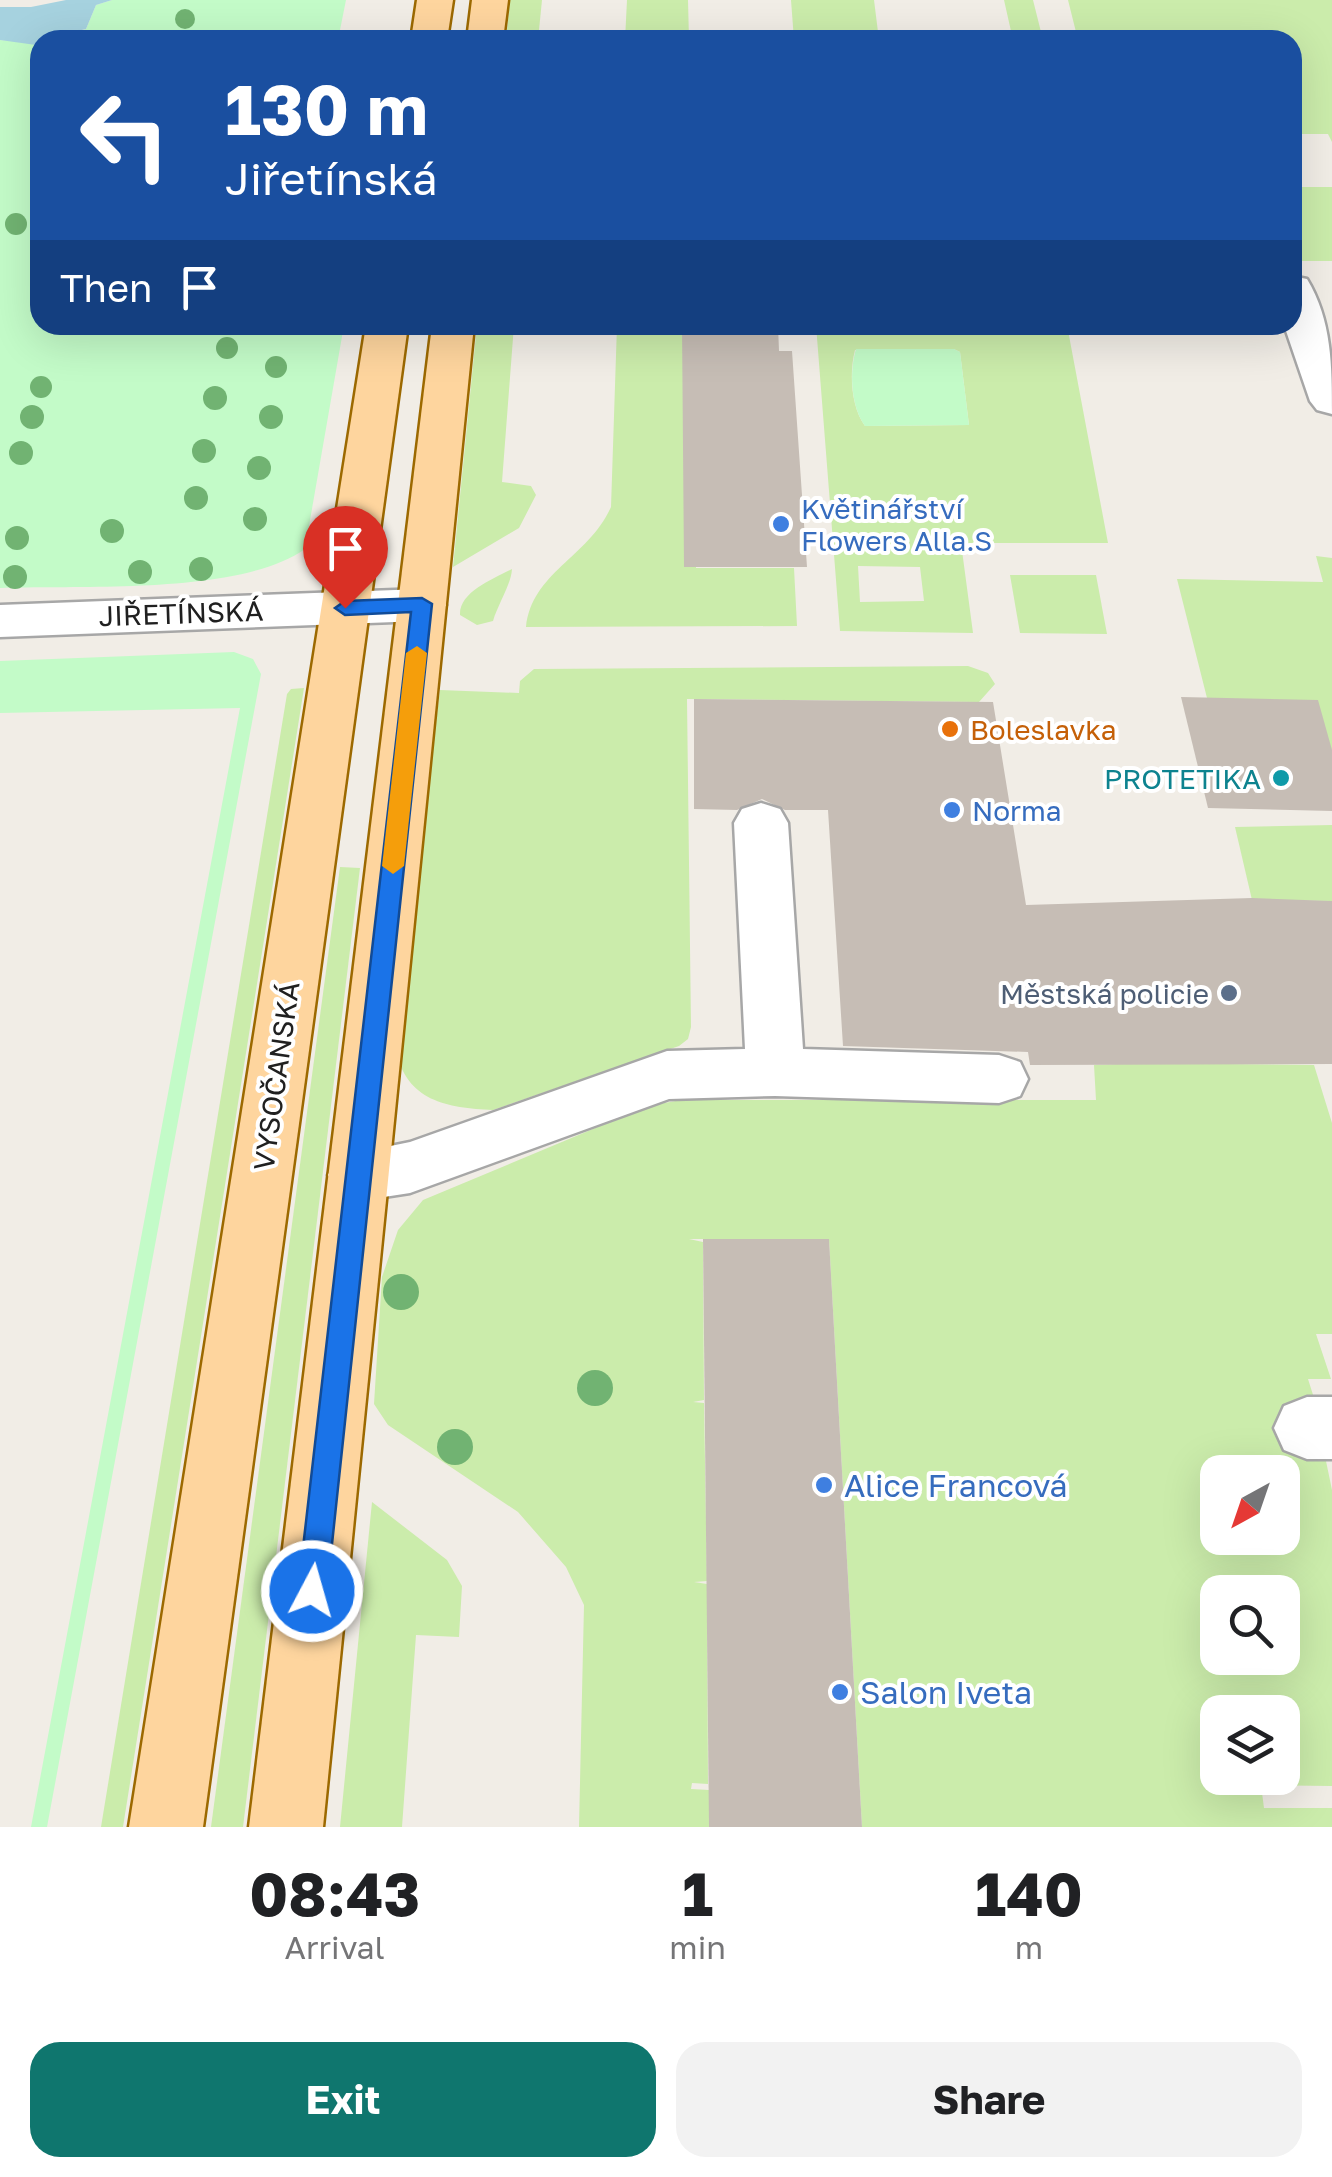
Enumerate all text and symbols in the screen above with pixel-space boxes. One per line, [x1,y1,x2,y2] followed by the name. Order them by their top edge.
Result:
[225,66,428,150] text: 130 m
[60,70,190,200] icon: left
[225,151,438,205] text: Jiřetínská
[172,260,227,315] icon: arrive
[60,265,152,310] text: Then
[801,492,992,557] place label: Květinářství Flowers Alla.S
[303,506,388,609] pin
[770,513,792,535] marker: Květinářství Flowers Alla.S
[318,521,373,576] icon: arrive
[98,594,264,632] street label: JIŘETÍNSKÁ
[970,713,1117,746] place label: Boleslavka
[939,718,961,740] marker: Boleslavka
[1104,762,1261,795] place label: PROTETIKA
[1270,767,1292,789] marker: PROTETIKA
[972,794,1062,827] place label: Norma
[941,799,963,821] marker: Norma
[1000,977,1209,1010] place label: Městská policie
[246,979,306,1173] street label: VYSOČANSKÁ
[1218,982,1240,1004] marker: Městská policie
[1200,1455,1300,1555] north arrow
[1200,1455,1300,1795] map controls
[844,1466,1068,1504] place label: Alice Francová
[813,1474,835,1496] marker: Alice Francová
[260,1539,364,1643] position arrow
[1200,1575,1300,1675] button: search
[860,1673,1032,1711] place label: Salon Iveta
[829,1681,851,1703] marker: Salon Iveta
[1200,1695,1300,1795] button: layers
[249,1857,420,1929] text: 08:43
[682,1857,713,1929] text: 1
[975,1857,1083,1929] text: 140
[285,1928,385,1966] text: Arrival
[669,1928,726,1966] text: min
[1015,1928,1043,1966] text: m
[30,2042,656,2157] button: Exit
[676,2042,1302,2157] button: Share

